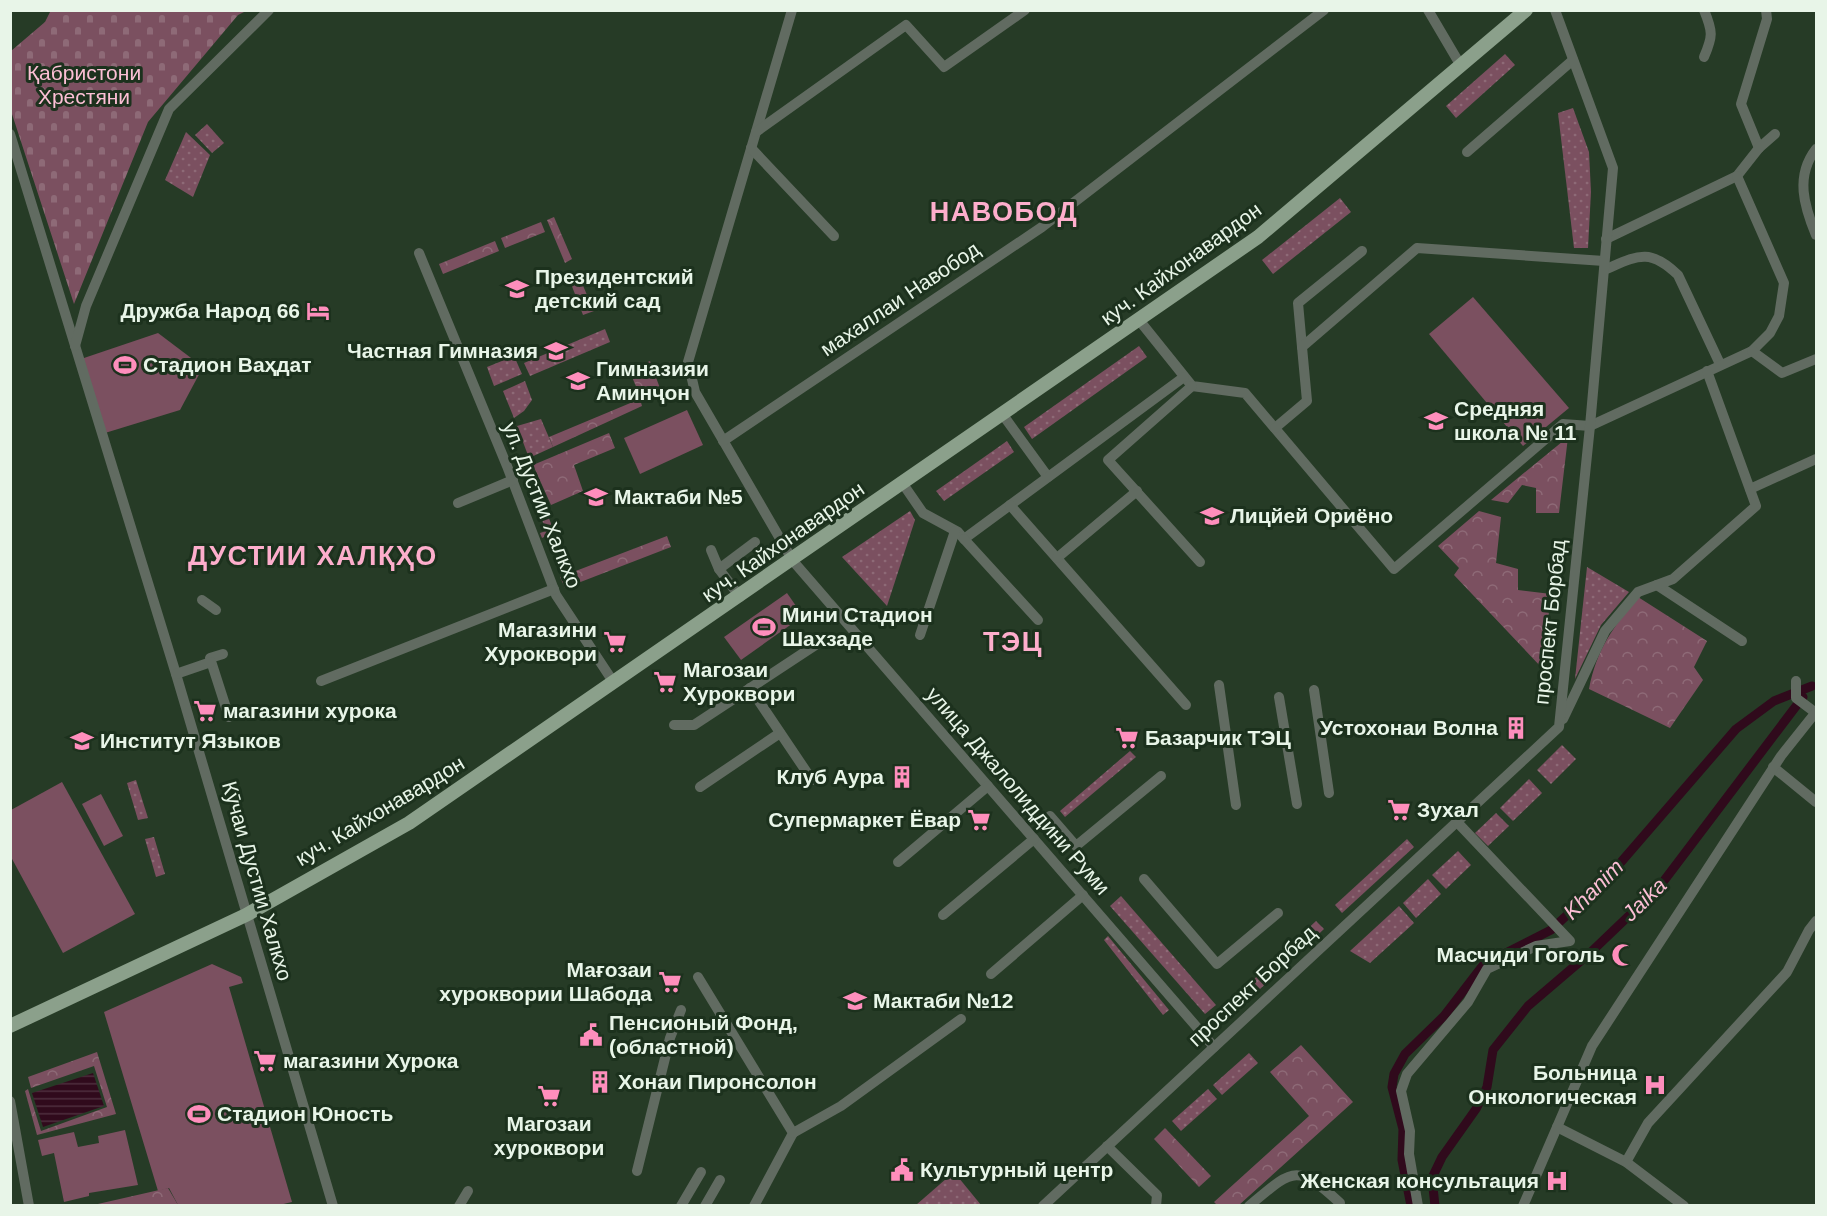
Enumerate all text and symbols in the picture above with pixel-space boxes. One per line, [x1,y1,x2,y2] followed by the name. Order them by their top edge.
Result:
[27,61,141,108] park label: Қабристони Хрестяни
[930,197,1078,227] district label: НАВОБОД
[1096,198,1265,330] street label: куч. Кайхонавардон
[816,237,984,360] street label: махаллаи Навобод
[535,265,694,312] place label: Президентский детский сад
[504,276,530,302] school or university icon: Президентский детский сад
[305,298,331,324] hotel icon: Дружба Народ 66
[120,299,300,322] place label: Дружба Народ 66
[543,338,569,364] school or university icon: Частная Гимназия
[347,339,538,362] place label: Частная Гимназия
[112,352,138,378] sports icon: Стадион Ваҳдат
[143,353,312,376] place label: Стадион Ваҳдат
[596,357,709,404] place label: Гимназияи Аминҷон
[565,368,591,394] school or university icon: Гимназияи Аминҷон
[1454,397,1577,444] place label: Средняя школа № 11
[1423,408,1449,434] school or university icon: Средняя школа № 11
[499,418,586,591] street label: ул. Дустии Халкхо
[697,477,868,606] street label: куч. Кайхонавардон
[583,484,609,510] school or university icon: Мактаби №5
[614,485,743,508] place label: Мактаби №5
[1199,503,1225,529] school or university icon: Лицйей Ориёно
[1230,504,1393,527] place label: Лицйей Ориёно
[1529,538,1570,706] street label: проспект Борбад
[188,541,438,571] district label: ДУСТИИ ХАЛҚҲО
[782,603,933,650] place label: Мини Стадион Шахзаде
[751,614,777,640] sports icon: Мини Стадион Шахзаде
[485,618,597,665] place label: Магазини Хуроквори
[983,627,1043,657] district label: ТЭЦ
[602,629,628,655] supermarket icon: Магазини Хуроквори
[683,658,796,705] place label: Магозаи Хуроквори
[652,669,678,695] supermarket icon: Магозаи Хуроквори
[922,682,1115,899] street label: улица Джалолиддини Руми
[192,698,218,724] supermarket icon: магазини хурока
[223,699,397,722] place label: магазини хурока
[1503,715,1529,741] building icon: Устохонаи Волна
[1320,716,1498,739] place label: Устохонаи Волна
[1114,725,1140,751] supermarket icon: Базарчик ТЭЦ
[1145,726,1291,749] place label: Базарчик ТЭЦ
[69,728,95,754] school or university icon: Институт Языков
[100,729,281,752] place label: Институт Языков
[291,751,468,870] street label: куч. Кайхонавардон
[889,764,915,790] building icon: Клуб Аура
[777,765,884,788] place label: Клуб Аура
[218,779,297,983] street label: Кӯчаи Дустии Халкхо
[1386,797,1412,823] supermarket icon: Зухал
[1417,798,1479,821] place label: Зухал
[966,807,992,833] supermarket icon: Супермаркет Ёвар
[768,808,961,831] place label: Супермаркет Ёвар
[1558,854,1629,925] water label: Khanim
[1616,873,1672,927] water label: Jaika
[1183,921,1320,1051] street label: проспект Борбад
[1610,942,1636,968] mosque icon: Масчиди Гоголь
[1437,943,1605,966] place label: Масчиди Гоголь
[439,958,652,1005] place label: Мағозаи хуроквории Шабода
[657,969,683,995] supermarket icon: Мағозаи хуроквории Шабода
[842,988,868,1014] school or university icon: Мактаби №12
[873,989,1013,1012] place label: Мактаби №12
[609,1011,798,1058] place label: Пенсионый Фонд, (областной)
[578,1022,604,1048] public building icon: Пенсионый Фонд, (областной)
[252,1048,278,1074] supermarket icon: магазини Хурока
[283,1049,459,1072] place label: магазини Хурока
[1468,1061,1637,1108] place label: Больница Онкологическая
[587,1069,613,1095] building icon: Хонаи Пиронсолон
[618,1070,817,1093] place label: Хонаи Пиронсолон
[1642,1072,1668,1098] hospital icon: Больница Онкологическая
[536,1083,562,1109] supermarket icon: Магозаи хуроквори
[186,1101,212,1127] sports icon: Стадион Юность
[217,1102,394,1125] place label: Стадион Юность
[494,1112,604,1159] place label: Магозаи хуроквори
[889,1157,915,1183] public building icon: Культурный центр
[920,1158,1113,1181] place label: Культурный центр
[1544,1168,1570,1194] hospital icon: Женская консультация
[1299,1169,1539,1192] place label: Женская консультация

